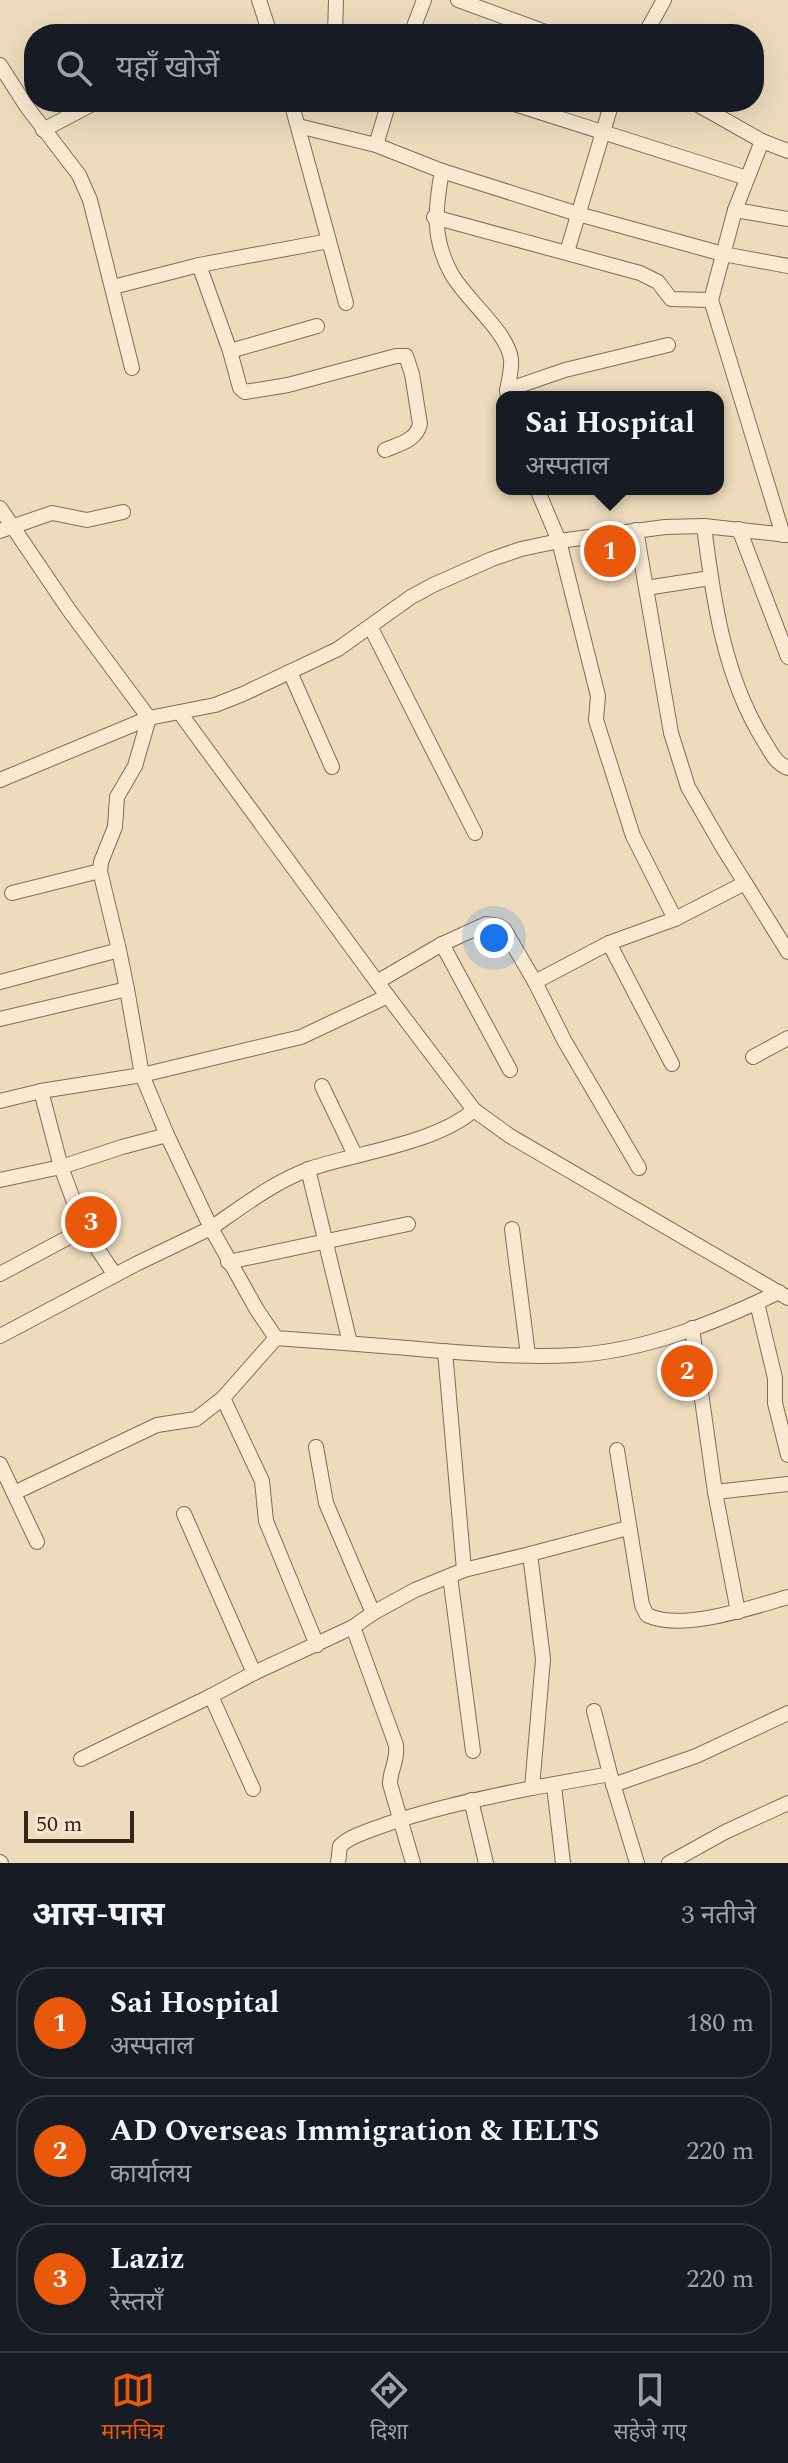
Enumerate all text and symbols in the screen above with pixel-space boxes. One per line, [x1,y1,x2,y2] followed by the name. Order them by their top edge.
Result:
[24,24,764,112] search box
[116,45,219,91] text: यहाँ खोजें
[52,46,96,90] icon: search
[496,391,724,495] popup
[525,400,695,446] text: Sai Hospital
[525,446,609,486] text: अस्पताल
[584,521,636,581] pin: 1
[474,918,514,958] your location
[65,1192,117,1252] pin: 3
[661,1341,713,1401] pin: 2
[24,1807,134,1843] scale bar
[36,1808,82,1841] text: 50 m
[32,1889,165,1941] text: आस-पास
[681,1895,756,1935] text: 3 नतीजे
[110,1980,279,2026] text: Sai Hospital
[53,2003,67,2043] text: 1
[686,2003,754,2043] text: 180 m
[110,2026,194,2066] text: अस्पताल
[110,2108,599,2154] text: AD Overseas Immigration & IELTS
[53,2131,67,2171] text: 2
[686,2131,754,2171] text: 220 m
[110,2154,191,2194] text: कार्यालय
[110,2236,185,2282] text: Laziz
[53,2259,67,2299] text: 3
[686,2259,754,2299] text: 220 m
[110,2282,163,2322] text: रेस्तराँ
[101,2368,164,2449] tab: मानचित्र
[367,2368,411,2449] tab: दिशा
[614,2368,687,2449] tab: सहेजे गए

